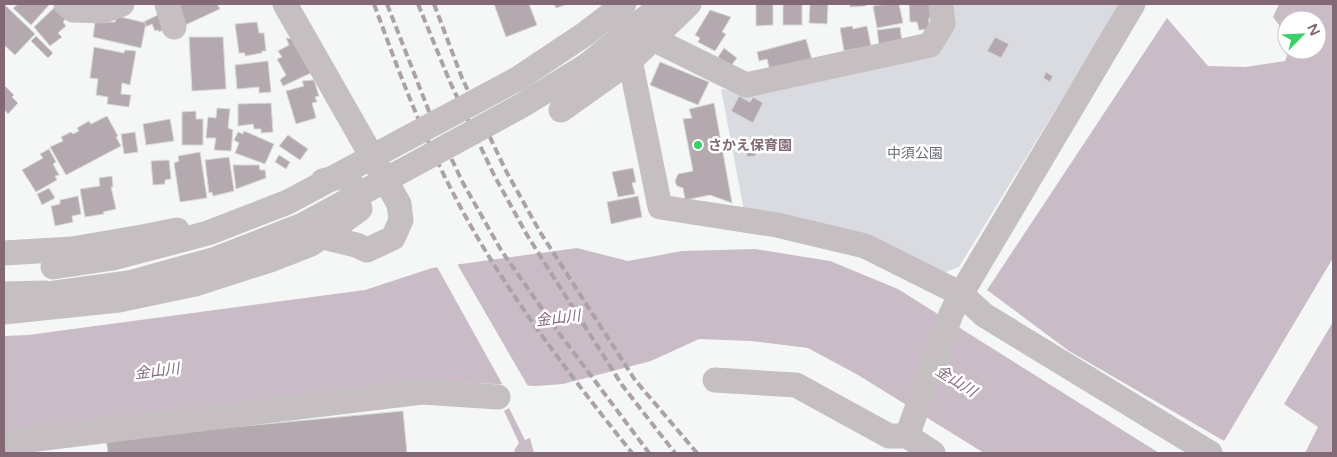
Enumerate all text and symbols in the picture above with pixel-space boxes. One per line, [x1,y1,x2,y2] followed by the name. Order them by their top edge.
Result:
[1277,10,1327,60] north arrow
[1303,21,1323,39] text: N
[708,137,792,154] place label: さかえ保育園
[692,139,704,151] marker: さかえ保育園
[887,145,943,162] park label: 中須公園
[535,306,583,330] water label: 金山川
[134,359,182,383] water label: 金山川
[932,361,982,402] water label: 金山川

